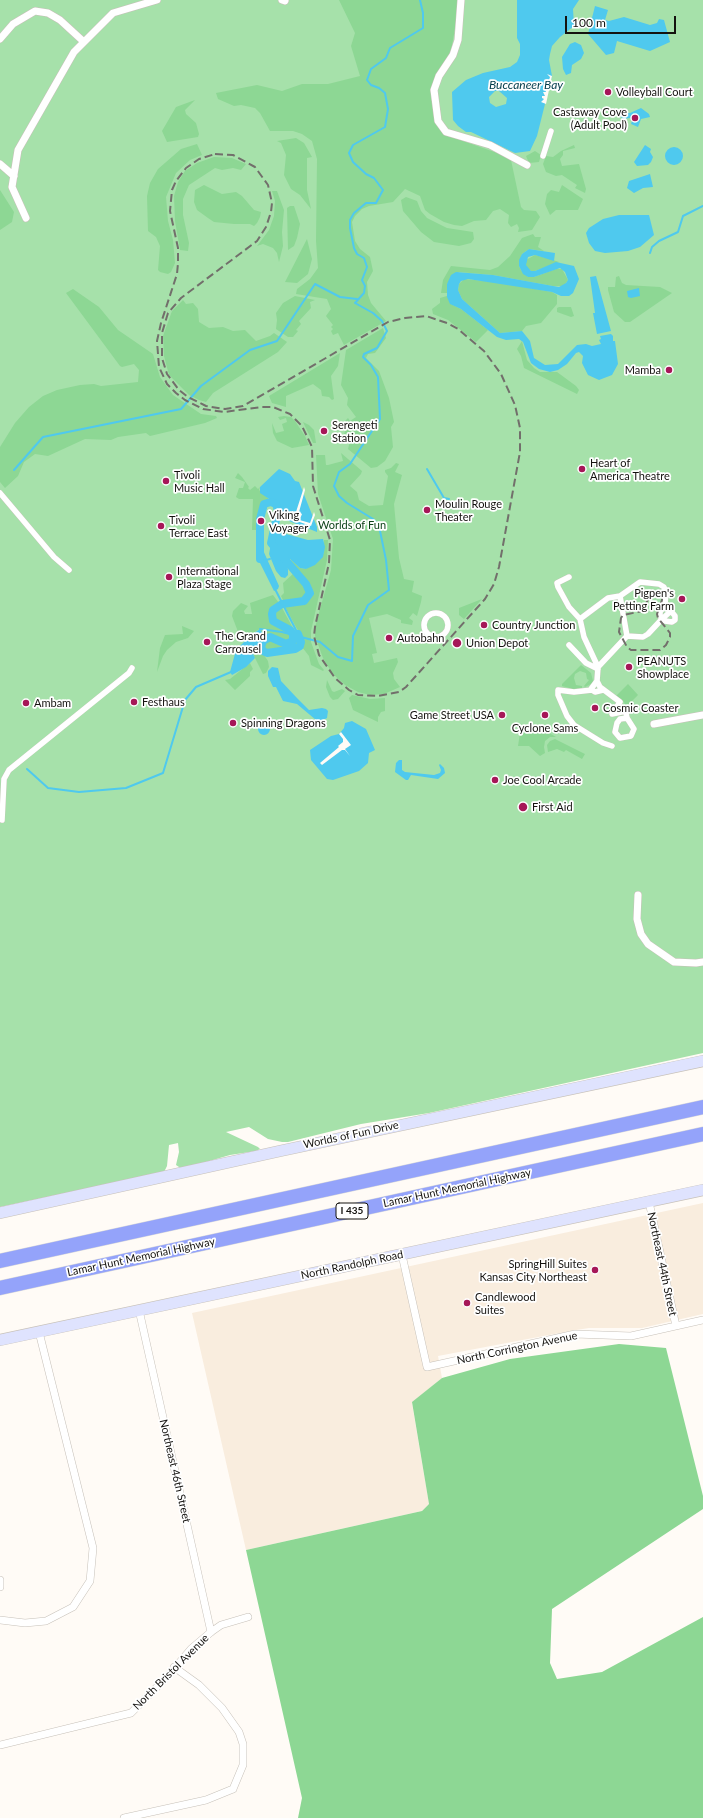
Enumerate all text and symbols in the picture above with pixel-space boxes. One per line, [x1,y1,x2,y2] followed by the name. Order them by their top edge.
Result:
[567,8,678,34] scale bar
[572,15,606,30] text: 100 m
[489,78,563,92] water label: Buccaneer Bay
[616,85,693,99] place label: Volleyball Court
[603,87,613,97] marker: Volleyball Court
[553,105,627,131] place label: Castaway Cove (Adult Pool)
[630,113,640,123] marker: Castaway Cove (Adult Pool)
[625,363,661,377] place label: Mamba
[664,365,674,375] marker: Mamba
[332,418,378,444] place label: Serengeti Station
[319,426,329,436] marker: Serengeti Station
[590,456,670,482] place label: Heart of America Theatre
[577,464,587,474] marker: Heart of America Theatre
[174,468,225,494] place label: Tivoli Music Hall
[161,476,171,486] marker: Tivoli Music Hall
[435,497,502,523] place label: Moulin Rouge Theater
[422,505,432,515] marker: Moulin Rouge Theater
[269,508,308,534] place label: Viking Voyager
[169,513,228,539] place label: Tivoli Terrace East
[256,516,266,526] marker: Viking Voyager
[318,518,386,532] park label: Worlds of Fun
[156,521,166,531] marker: Tivoli Terrace East
[177,564,239,590] place label: International Plaza Stage
[164,572,174,582] marker: International Plaza Stage
[613,586,674,612] place label: Pigpen's Petting Farm
[677,594,687,604] marker: Pigpen's Petting Farm
[492,618,575,632] place label: Country Junction
[479,620,489,630] marker: Country Junction
[215,629,266,655] place label: The Grand Carrousel
[397,631,444,645] place label: Autobahn
[384,633,394,643] marker: Autobahn
[466,636,528,650] place label: Union Depot
[202,637,212,647] marker: The Grand Carrousel
[451,637,463,649] marker: Union Depot
[637,654,689,680] place label: PEANUTS Showplace
[624,662,634,672] marker: PEANUTS Showplace
[142,695,185,709] place label: Festhaus
[34,696,71,710] place label: Ambam
[129,697,139,707] marker: Festhaus
[21,698,31,708] marker: Ambam
[603,701,678,715] place label: Cosmic Coaster
[590,703,600,713] marker: Cosmic Coaster
[410,708,494,722] place label: Game Street USA
[497,710,507,720] marker: Game Street USA
[540,710,550,720] marker: Cyclone Sams
[241,716,326,730] place label: Spinning Dragons
[228,718,238,728] marker: Spinning Dragons
[512,721,578,735] place label: Cyclone Sams
[503,773,581,787] place label: Joe Cool Arcade
[490,775,500,785] marker: Joe Cool Arcade
[532,800,573,814] place label: First Aid
[517,801,529,813] marker: First Aid
[302,1118,400,1152] street label: Worlds of Fun Drive
[382,1166,532,1210] street label: Lamar Hunt Memorial Highway
[336,1203,368,1219] road number: I 435
[645,1211,679,1317] street label: Northeast 44th Street
[66,1235,216,1279] street label: Lamar Hunt Memorial Highway
[300,1248,404,1282] street label: North Randolph Road
[479,1257,587,1283] place label: SpringHill Suites Kansas City Northeast
[590,1265,600,1275] marker: SpringHill Suites Kansas City Northeast
[475,1290,536,1316] place label: Candlewood Suites
[462,1298,472,1308] marker: Candlewood Suites
[456,1329,578,1367] street label: North Corrington Avenue
[157,1418,193,1524] street label: Northeast 46th Street
[130,1631,212,1713] street label: North Bristol Avenue

